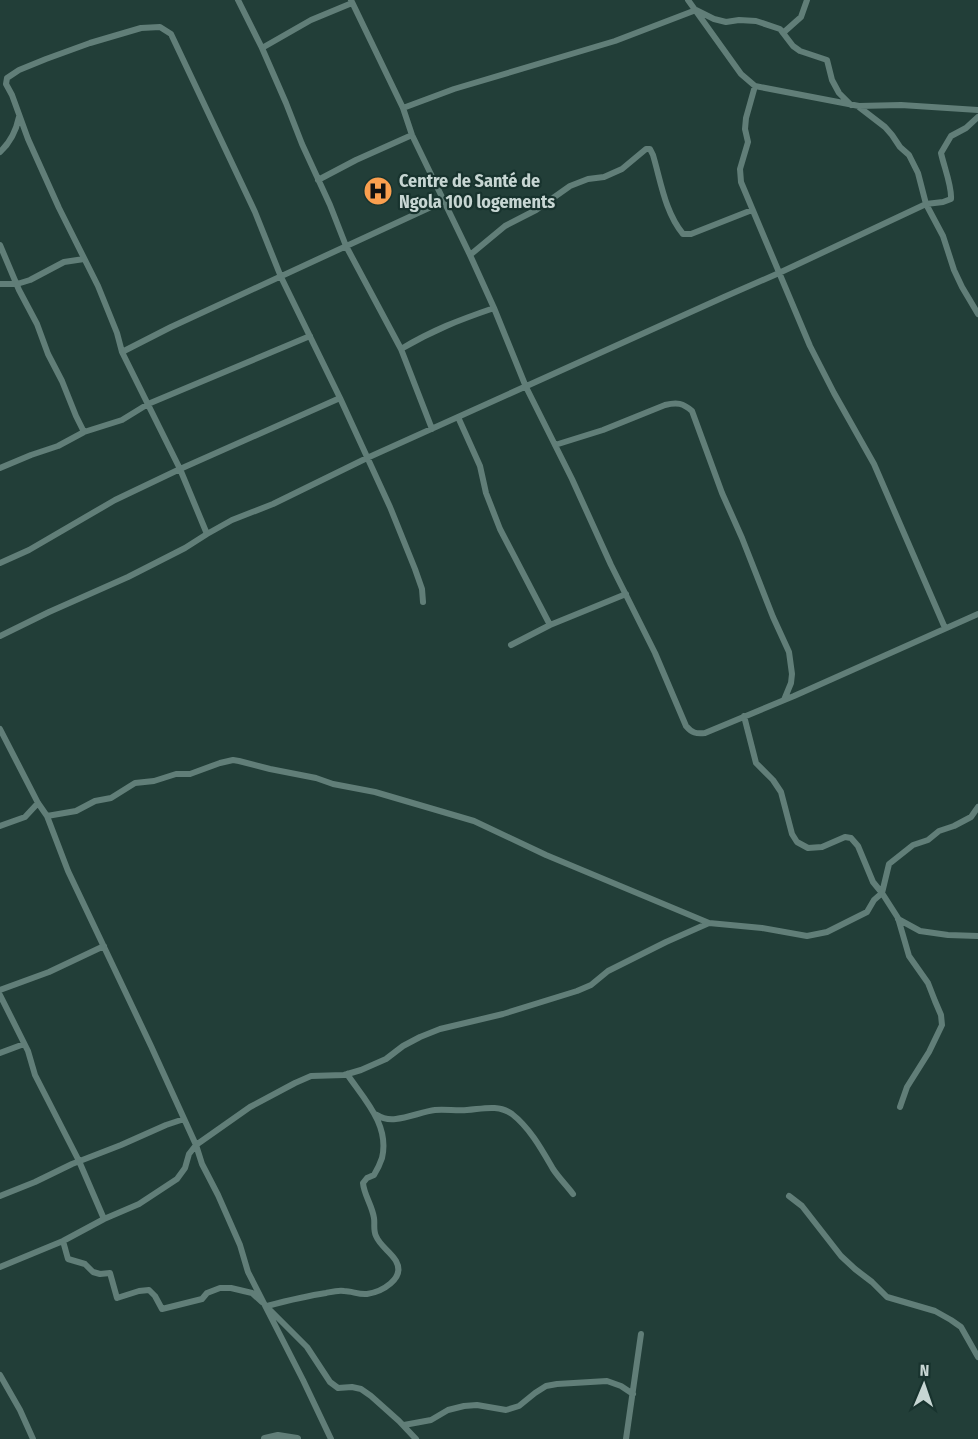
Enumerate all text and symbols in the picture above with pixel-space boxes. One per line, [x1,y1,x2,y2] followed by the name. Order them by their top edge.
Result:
[399,170,555,213] place label: Centre de Santé de Ngola 100 logements
[362,175,394,207] hospital icon: Centre de Santé de Ngola 100 logements
[894,1355,954,1415] north arrow
[919,1361,930,1380] text: N

